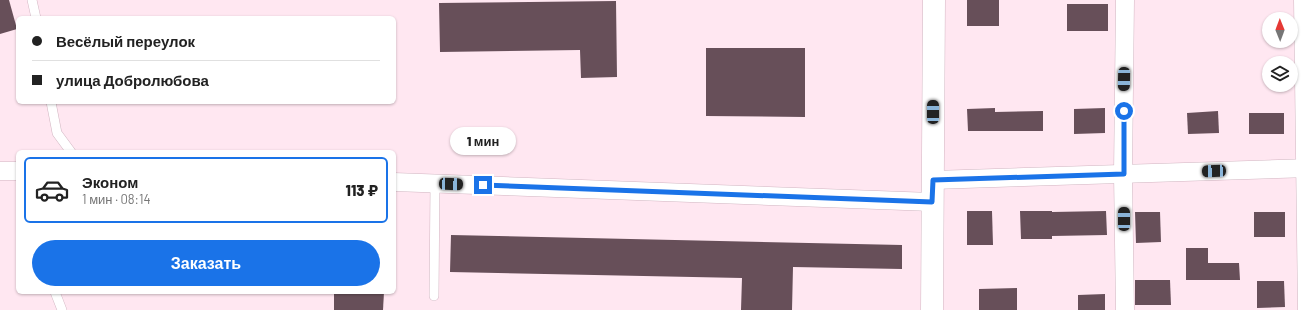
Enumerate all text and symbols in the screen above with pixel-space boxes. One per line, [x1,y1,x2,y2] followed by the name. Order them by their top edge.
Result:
[1262,12,1298,48] north arrow
[1262,12,1298,92] map controls
[56,32,195,50] text: Весёлый переулок
[1262,56,1298,92] button: layers
[1118,67,1130,91] car
[56,71,209,89] text: улица Добролюбова
[927,100,939,124] car
[1115,102,1133,120] route start
[450,127,516,155] callout: 1 мин
[467,133,499,149] text: 1 мин
[1202,165,1226,177] car
[34,172,70,208] icon: car
[82,173,138,191] text: Эконом
[474,176,492,194] route end
[439,178,463,190] car
[345,181,378,199] text: 113 ₽
[82,191,151,207] text: 1 мин · 08:14
[1118,207,1130,231] car
[32,240,380,286] button: Заказать

